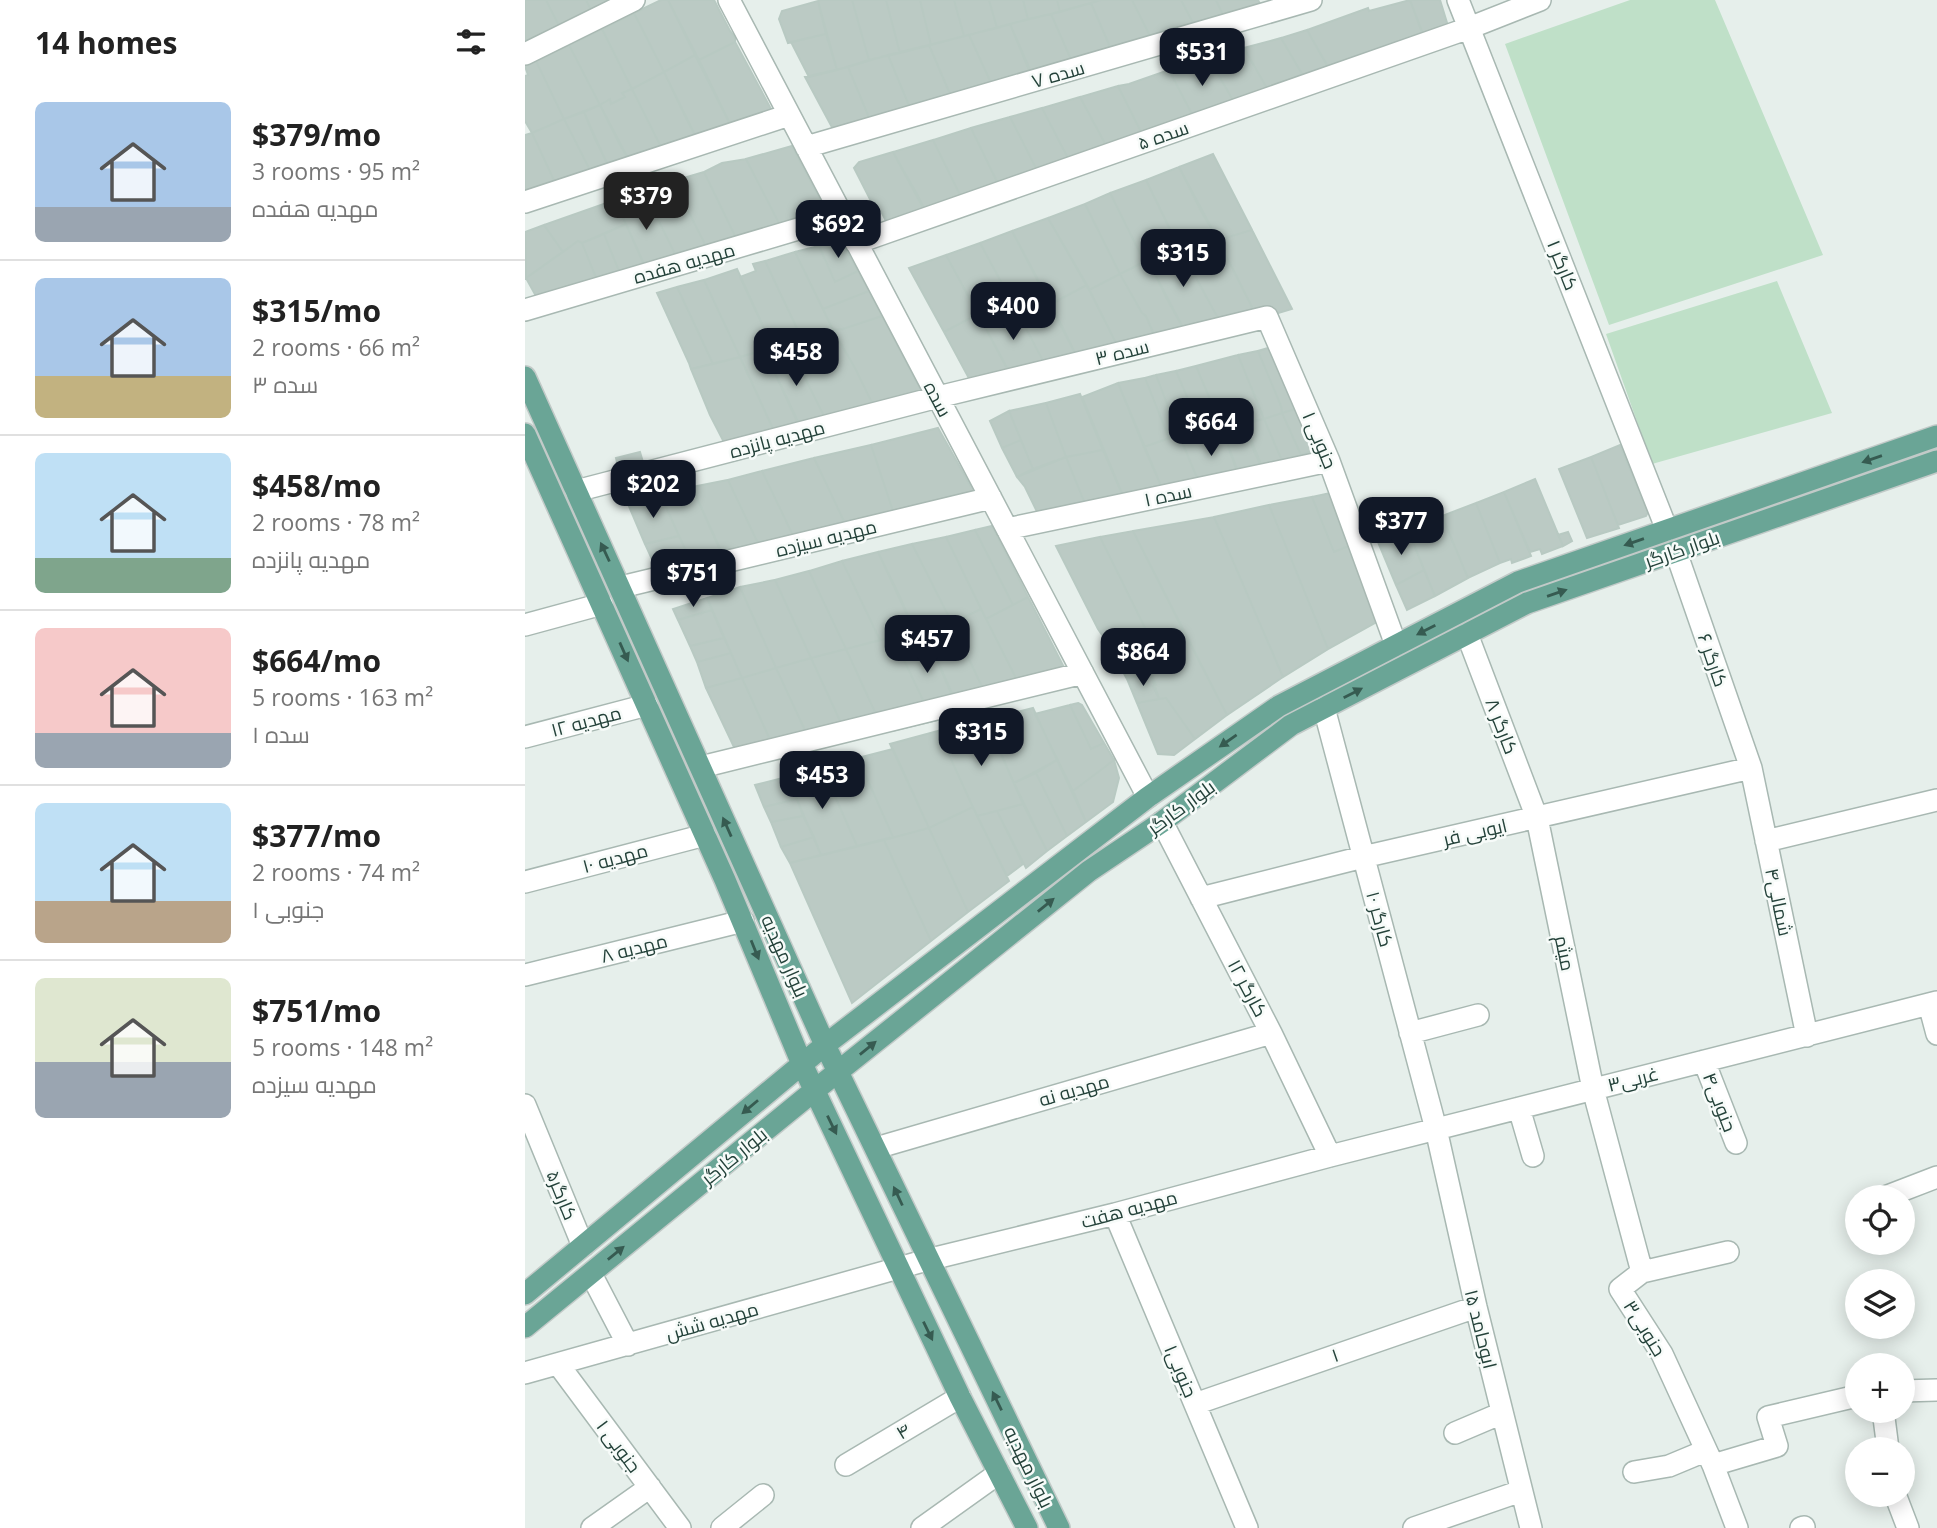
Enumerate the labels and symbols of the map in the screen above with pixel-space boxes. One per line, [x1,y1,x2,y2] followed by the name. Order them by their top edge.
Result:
[1161,28,1243,88] pin: $531
[1029,54,1087,94] street label: سده ۷
[1134,114,1192,156] street label: سده ۵
[605,173,687,232] pin: $379
[797,201,879,260] pin: $692
[1142,230,1224,289] pin: $315
[630,236,738,290] street label: مهدیه هفده
[1541,236,1585,294] street label: کارگر ۱
[972,282,1054,342] pin: $400
[755,328,837,388] pin: $458
[1092,333,1152,371] street label: سده ۳
[918,377,958,421] street label: سده
[1170,398,1252,458] pin: $664
[1296,407,1344,473] street label: ۱ جنوبی
[726,414,828,464] street label: مهدیه پانزده
[1862,454,1883,465] one-way arrow
[612,461,694,520] pin: $202
[1142,477,1194,513] street label: سده ۱
[1360,498,1442,557] pin: $377
[773,513,879,563] street label: مهدیه سیزده
[1640,524,1723,574] street label: بلوار کارگر
[1624,537,1645,548] one-way arrow
[599,542,610,562] one-way arrow
[652,550,734,609] pin: $751
[1547,587,1568,598] one-way arrow
[886,616,968,675] pin: $457
[1416,624,1435,636] one-way arrow
[1102,628,1184,688] pin: $864
[1692,630,1734,690] street label: کارگر ۶
[618,642,630,662] one-way arrow
[1343,687,1363,699] one-way arrow
[1480,694,1524,758] street label: کارگر ۸
[548,699,624,743] street label: مهدیه ۱۲
[940,708,1022,768] pin: $315
[1219,734,1237,748] one-way arrow
[781,752,863,811] pin: $453
[1141,774,1220,841] street label: بلوار کارگر
[1439,812,1510,852] street label: ایوبی فر
[721,816,732,837] one-way arrow
[580,837,650,879] street label: مهدیه ۱۰
[1759,866,1799,938] street label: شمالی۴
[1360,888,1400,950] street label: کارگر ۱۰
[1036,898,1054,913] one-way arrow
[755,911,815,1001] street label: بلوار مهدیه
[598,927,670,969] street label: مهدیه ۸
[1548,933,1581,973] street label: میثم
[750,940,761,961] one-way arrow
[1222,955,1274,1021] street label: کارگر ۱۲
[859,1040,877,1055] one-way arrow
[1605,1060,1661,1098] street label: غربی۳
[1036,1068,1112,1112] street label: مهدیه نه
[1697,1069,1743,1135] street label: جنوبی۴
[741,1100,759,1115] one-way arrow
[826,1115,838,1135] one-way arrow
[695,1121,772,1191] street label: بلوار کارگر
[540,1166,584,1224] street label: کارگر۵
[1078,1184,1180,1234] street label: مهدیه هفت
[892,1186,904,1206] one-way arrow
[608,1246,625,1261] one-way arrow
[1459,1287,1503,1371] street label: ابوحامد ۱۵
[663,1295,761,1347] street label: مهدیه شش
[1618,1295,1672,1361] street label: جنوبی۳
[923,1321,934,1341] one-way arrow
[1158,1341,1204,1401] street label: جنوبی۱
[1328,1342,1342,1368] street label: ۱
[991,1391,1002,1411] one-way arrow
[591,1414,647,1478] street label: ۱ جنوبی
[891,1417,915,1445] street label: ۴
[998,1422,1060,1512] street label: بلوار مهدیه

